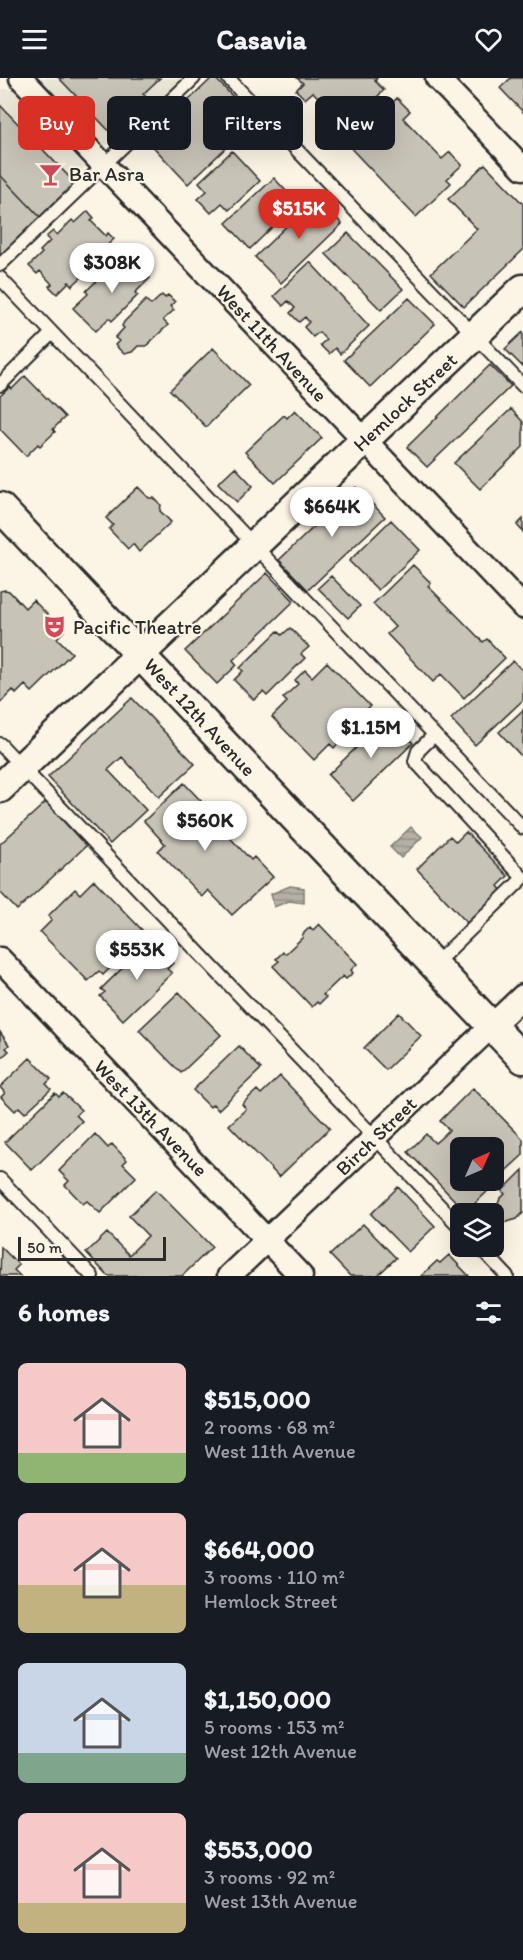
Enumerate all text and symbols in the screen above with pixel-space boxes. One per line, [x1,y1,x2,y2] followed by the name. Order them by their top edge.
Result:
[18,23,51,56] icon: menu
[216,23,307,56] text: Casavia
[472,23,505,56] icon: heart
[18,96,95,150] chip: Buy
[107,96,191,150] chip: Rent
[203,96,303,150] chip: Filters
[315,96,395,150] chip: New
[38,161,64,187] bar icon: Bar Asra
[69,162,144,186] place label: Bar Asra
[257,189,341,240] pin: $515K
[272,196,326,220] text: $515K
[70,243,154,294] pin: $308K
[83,250,141,274] text: $308K
[211,279,333,407] street label: West 11th Avenue
[348,348,462,456] street label: Hemlock Street
[290,487,374,538] pin: $664K
[304,494,360,518] text: $664K
[42,614,68,640] theatre icon: Pacific Theatre
[73,615,201,639] place label: Pacific Theatre
[139,653,261,781] street label: West 12th Avenue
[322,708,420,759] pin: $1.15M
[341,715,401,739] text: $1.15M
[163,801,247,852] pin: $560K
[177,808,233,832] text: $560K
[95,930,179,981] pin: $553K
[110,937,164,961] text: $553K
[89,1055,213,1181] street label: West 13th Avenue
[331,1092,421,1180] street label: Birch Street
[450,1137,504,1191] north arrow
[450,1137,504,1257] map controls
[450,1203,504,1257] button: layers
[18,1234,166,1262] scale bar
[27,1238,62,1257] text: 50 m
[18,1296,110,1328] text: 6 homes
[472,1296,505,1329] icon: filters
[204,1383,311,1415] text: $515,000
[66,1387,138,1459] icon: home
[204,1415,335,1439] text: 2 rooms · 68 m²
[204,1439,356,1463] text: West 11th Avenue
[204,1533,315,1565] text: $664,000
[66,1537,138,1609] icon: home
[204,1565,345,1589] text: 3 rooms · 110 m²
[204,1589,337,1613] text: Hemlock Street
[204,1683,331,1715] text: $1,150,000
[66,1687,138,1759] icon: home
[204,1715,344,1739] text: 5 rooms · 153 m²
[204,1739,357,1763] text: West 12th Avenue
[204,1833,313,1865] text: $553,000
[66,1837,138,1909] icon: home
[204,1865,335,1889] text: 3 rooms · 92 m²
[204,1889,357,1913] text: West 13th Avenue

